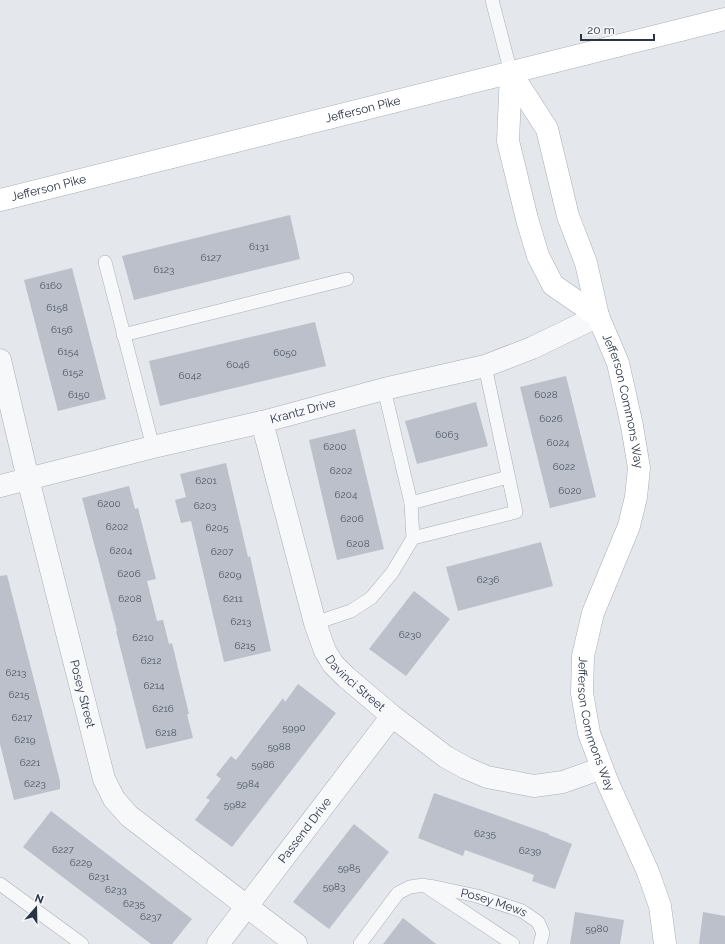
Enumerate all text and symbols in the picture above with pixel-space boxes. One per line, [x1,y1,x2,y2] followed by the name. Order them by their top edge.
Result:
[581,16,654,42] scale bar
[587,23,615,37] text: 20 m
[324,93,402,126] street label: Jefferson Pike
[10,172,88,204] street label: Jefferson Pike
[249,241,270,252] house number: 6131
[201,252,222,263] house number: 6127
[154,264,174,275] house number: 6123
[40,280,62,291] house number: 6160
[46,302,68,313] house number: 6158
[51,324,73,335] house number: 6156
[599,332,646,470] street label: Jefferson Commons Way
[57,346,79,357] house number: 6154
[273,347,297,358] house number: 6050
[226,359,250,370] house number: 6046
[63,367,83,378] house number: 6152
[179,370,201,381] house number: 6042
[68,389,90,400] house number: 6150
[534,389,558,400] house number: 6028
[269,395,337,426] street label: Krantz Drive
[539,413,563,424] house number: 6026
[435,429,459,440] house number: 6063
[547,437,570,448] house number: 6024
[323,441,347,452] house number: 6200
[553,461,575,472] house number: 6022
[330,465,352,476] house number: 6202
[195,475,218,486] house number: 6201
[558,485,582,496] house number: 6020
[335,489,358,500] house number: 6204
[97,498,121,509] house number: 6200
[194,500,216,511] house number: 6203
[340,513,364,524] house number: 6206
[106,521,128,532] house number: 6202
[206,522,229,533] house number: 6205
[346,538,370,549] house number: 6208
[110,545,133,556] house number: 6204
[211,546,234,557] house number: 6207
[117,568,141,579] house number: 6206
[218,569,242,580] house number: 6209
[477,574,499,585] house number: 6236
[118,593,142,604] house number: 6208
[223,593,244,604] house number: 6211
[231,616,251,627] house number: 6213
[399,629,421,640] house number: 6230
[132,632,154,643] house number: 6210
[235,640,256,651] house number: 6215
[322,653,388,714] street label: Davinci Street
[141,655,161,666] house number: 6212
[575,656,618,794] street label: Jefferson Commons Way
[67,658,98,729] street label: Posey Street
[6,667,26,678] house number: 6213
[144,680,165,691] house number: 6214
[9,689,30,700] house number: 6215
[152,703,174,714] house number: 6216
[12,712,33,723] house number: 6217
[282,722,306,733] house number: 5990
[155,727,177,738] house number: 6218
[14,734,36,745] house number: 6219
[267,741,291,752] house number: 5988
[20,757,41,768] house number: 6221
[251,759,275,770] house number: 5986
[24,778,46,789] house number: 6223
[237,778,260,789] house number: 5984
[275,795,334,866] street label: Passend Drive
[224,799,246,810] house number: 5982
[474,828,497,839] house number: 6235
[52,844,75,855] house number: 6227
[519,845,541,856] house number: 6239
[70,857,92,868] house number: 6229
[338,862,361,873] house number: 5985
[89,871,110,882] house number: 6231
[323,881,345,892] house number: 5983
[105,884,127,895] house number: 6233
[459,886,530,920] street label: Posey Mews
[16,888,56,928] north arrow
[33,892,45,907] text: N
[123,898,146,909] house number: 6235
[140,911,163,922] house number: 6237
[585,923,609,934] house number: 5980

